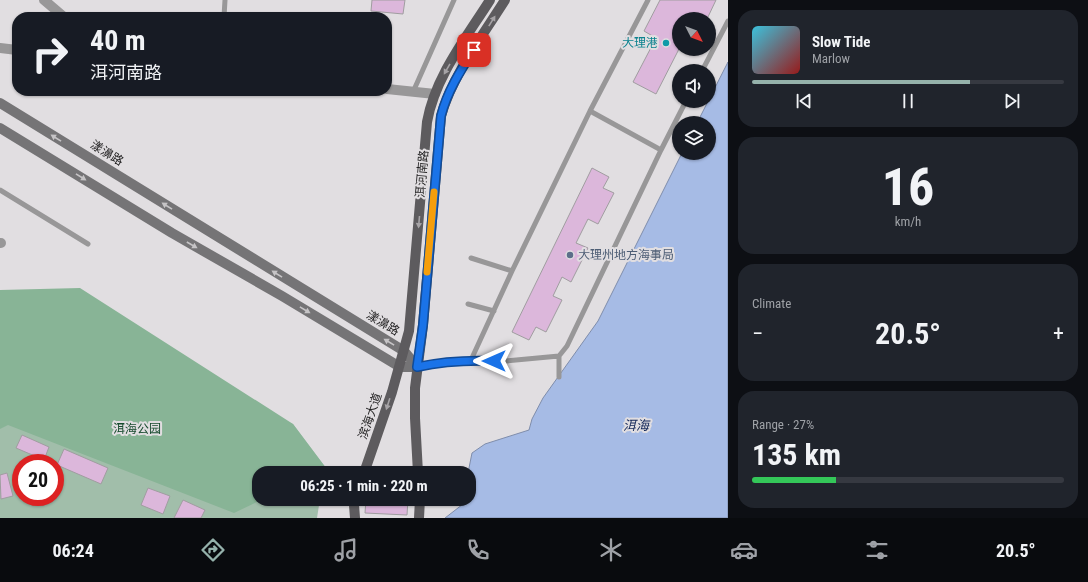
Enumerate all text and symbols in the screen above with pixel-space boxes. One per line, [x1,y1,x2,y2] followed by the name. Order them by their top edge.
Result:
[672,12,716,56] north arrow
[672,12,716,160] map controls
[489,15,496,27] one-way arrow
[90,24,146,57] text: 40 m
[24,28,76,80] icon: right
[457,33,491,67] pin
[812,33,870,51] text: Slow Tide
[622,36,658,50] place label: 大理港
[661,38,671,48] marker: 大理港
[463,39,485,61] icon: arrive
[812,51,850,66] text: Marlow
[90,62,162,83] text: 洱河南路
[444,63,451,75] one-way arrow
[672,64,716,108] button: sound
[793,90,815,112] icon: previous
[897,90,919,112] icon: pause
[1001,90,1023,112] icon: next
[672,116,716,160] button: layers
[50,134,62,141] one-way arrow
[88,138,126,168] street label: 漾濞路
[413,149,431,199] street label: 洱河南路
[882,157,934,218] text: 16
[75,174,87,181] one-way arrow
[162,202,172,210] one-way arrow
[895,214,921,229] text: km/h
[415,216,422,228] one-way arrow
[186,241,198,248] one-way arrow
[578,248,674,262] place label: 大理州地方海事局
[565,250,575,260] marker: 大理州地方海事局
[271,271,283,278] one-way arrow
[752,296,791,311] text: Climate
[300,306,310,314] one-way arrow
[364,308,402,338] street label: 漾濞路
[875,316,941,351] text: 20.5°
[752,321,763,346] text: −
[1053,321,1064,346] text: +
[383,338,395,345] one-way arrow
[473,340,515,382] position arrow
[356,391,384,441] street label: 滨海大道
[385,399,391,411] one-way arrow
[752,417,814,432] text: Range · 27%
[623,418,651,433] water label: 洱海
[113,422,161,436] park label: 洱海公园
[752,437,841,472] text: 135 km
[12,454,64,506] speed limit sign: 20
[300,477,428,495] text: 06:25 · 1 min · 220 m
[199,536,227,564] icon: directions
[332,536,360,564] icon: music
[464,536,492,564] icon: phone
[597,536,625,564] icon: climate
[730,536,758,564] icon: car
[863,536,891,564] icon: filters
[52,540,94,561] text: 06:24
[996,540,1036,561] text: 20.5°

